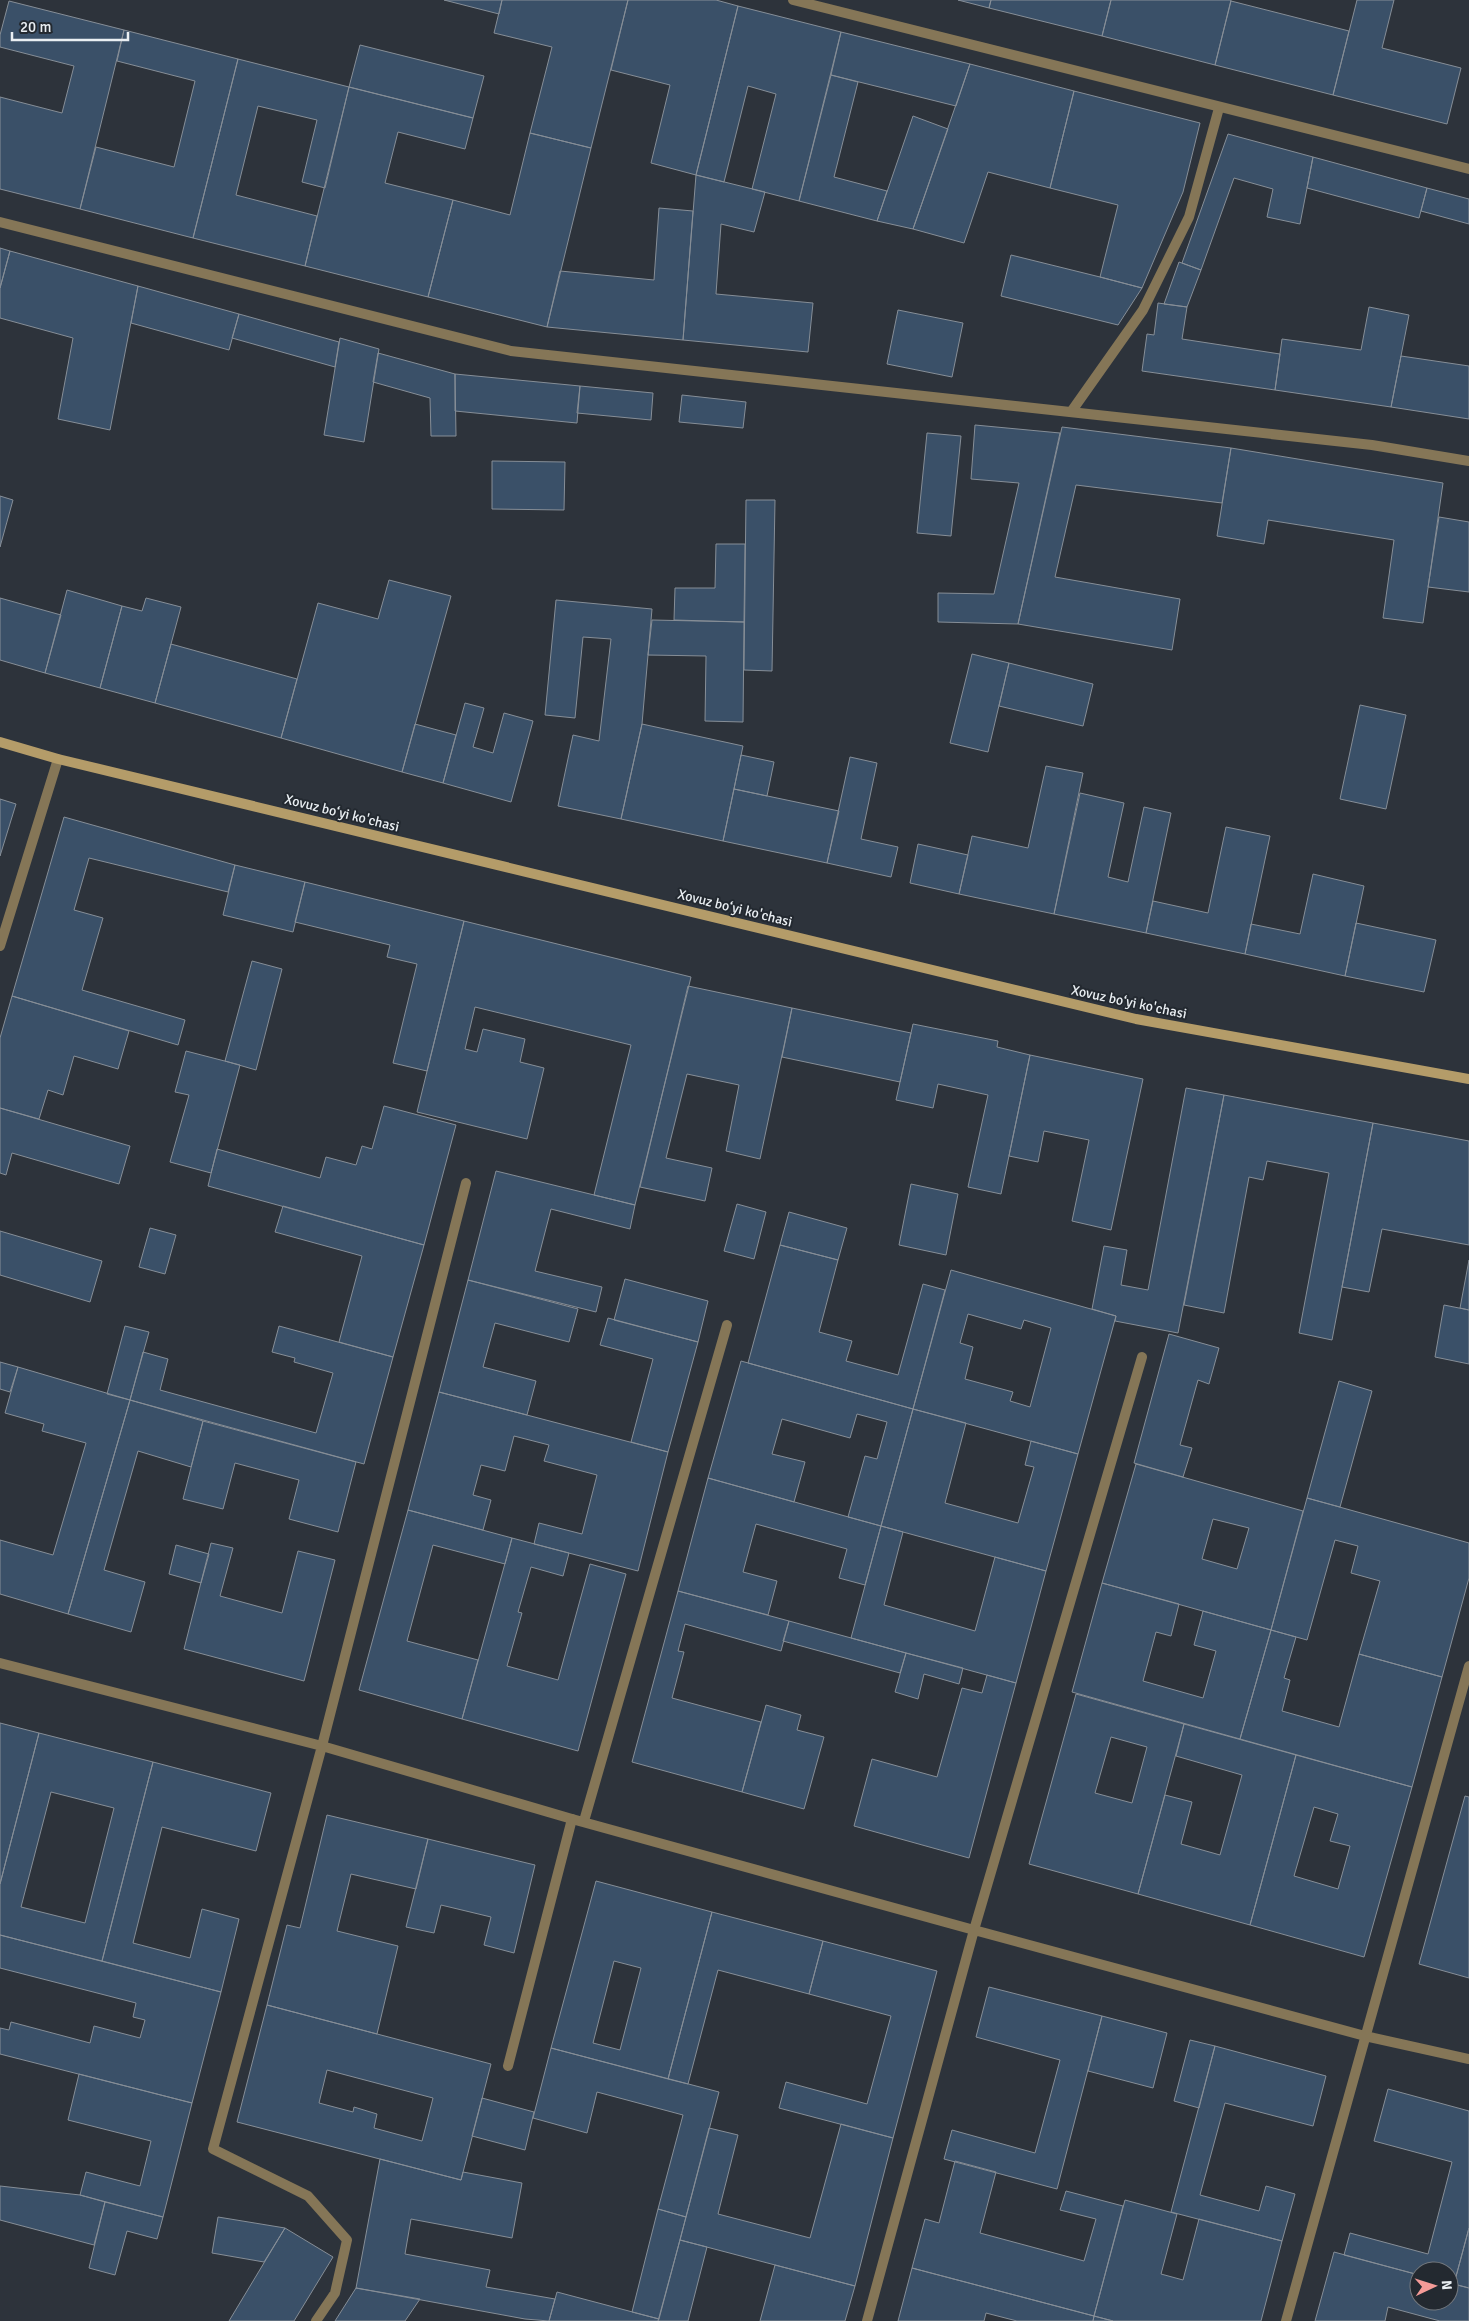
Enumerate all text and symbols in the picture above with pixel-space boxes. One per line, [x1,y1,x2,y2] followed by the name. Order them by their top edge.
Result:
[12,10,129,42] scale bar
[20,18,51,36] text: 20 m
[283,791,401,835] street label: Xovuz bo‘yi ko'chasi
[676,886,794,930] street label: Xovuz bo‘yi ko'chasi
[1070,981,1188,1023] street label: Xovuz bo‘yi ko'chasi
[1409,2261,1459,2311] north arrow
[1438,2280,1455,2291] text: N

